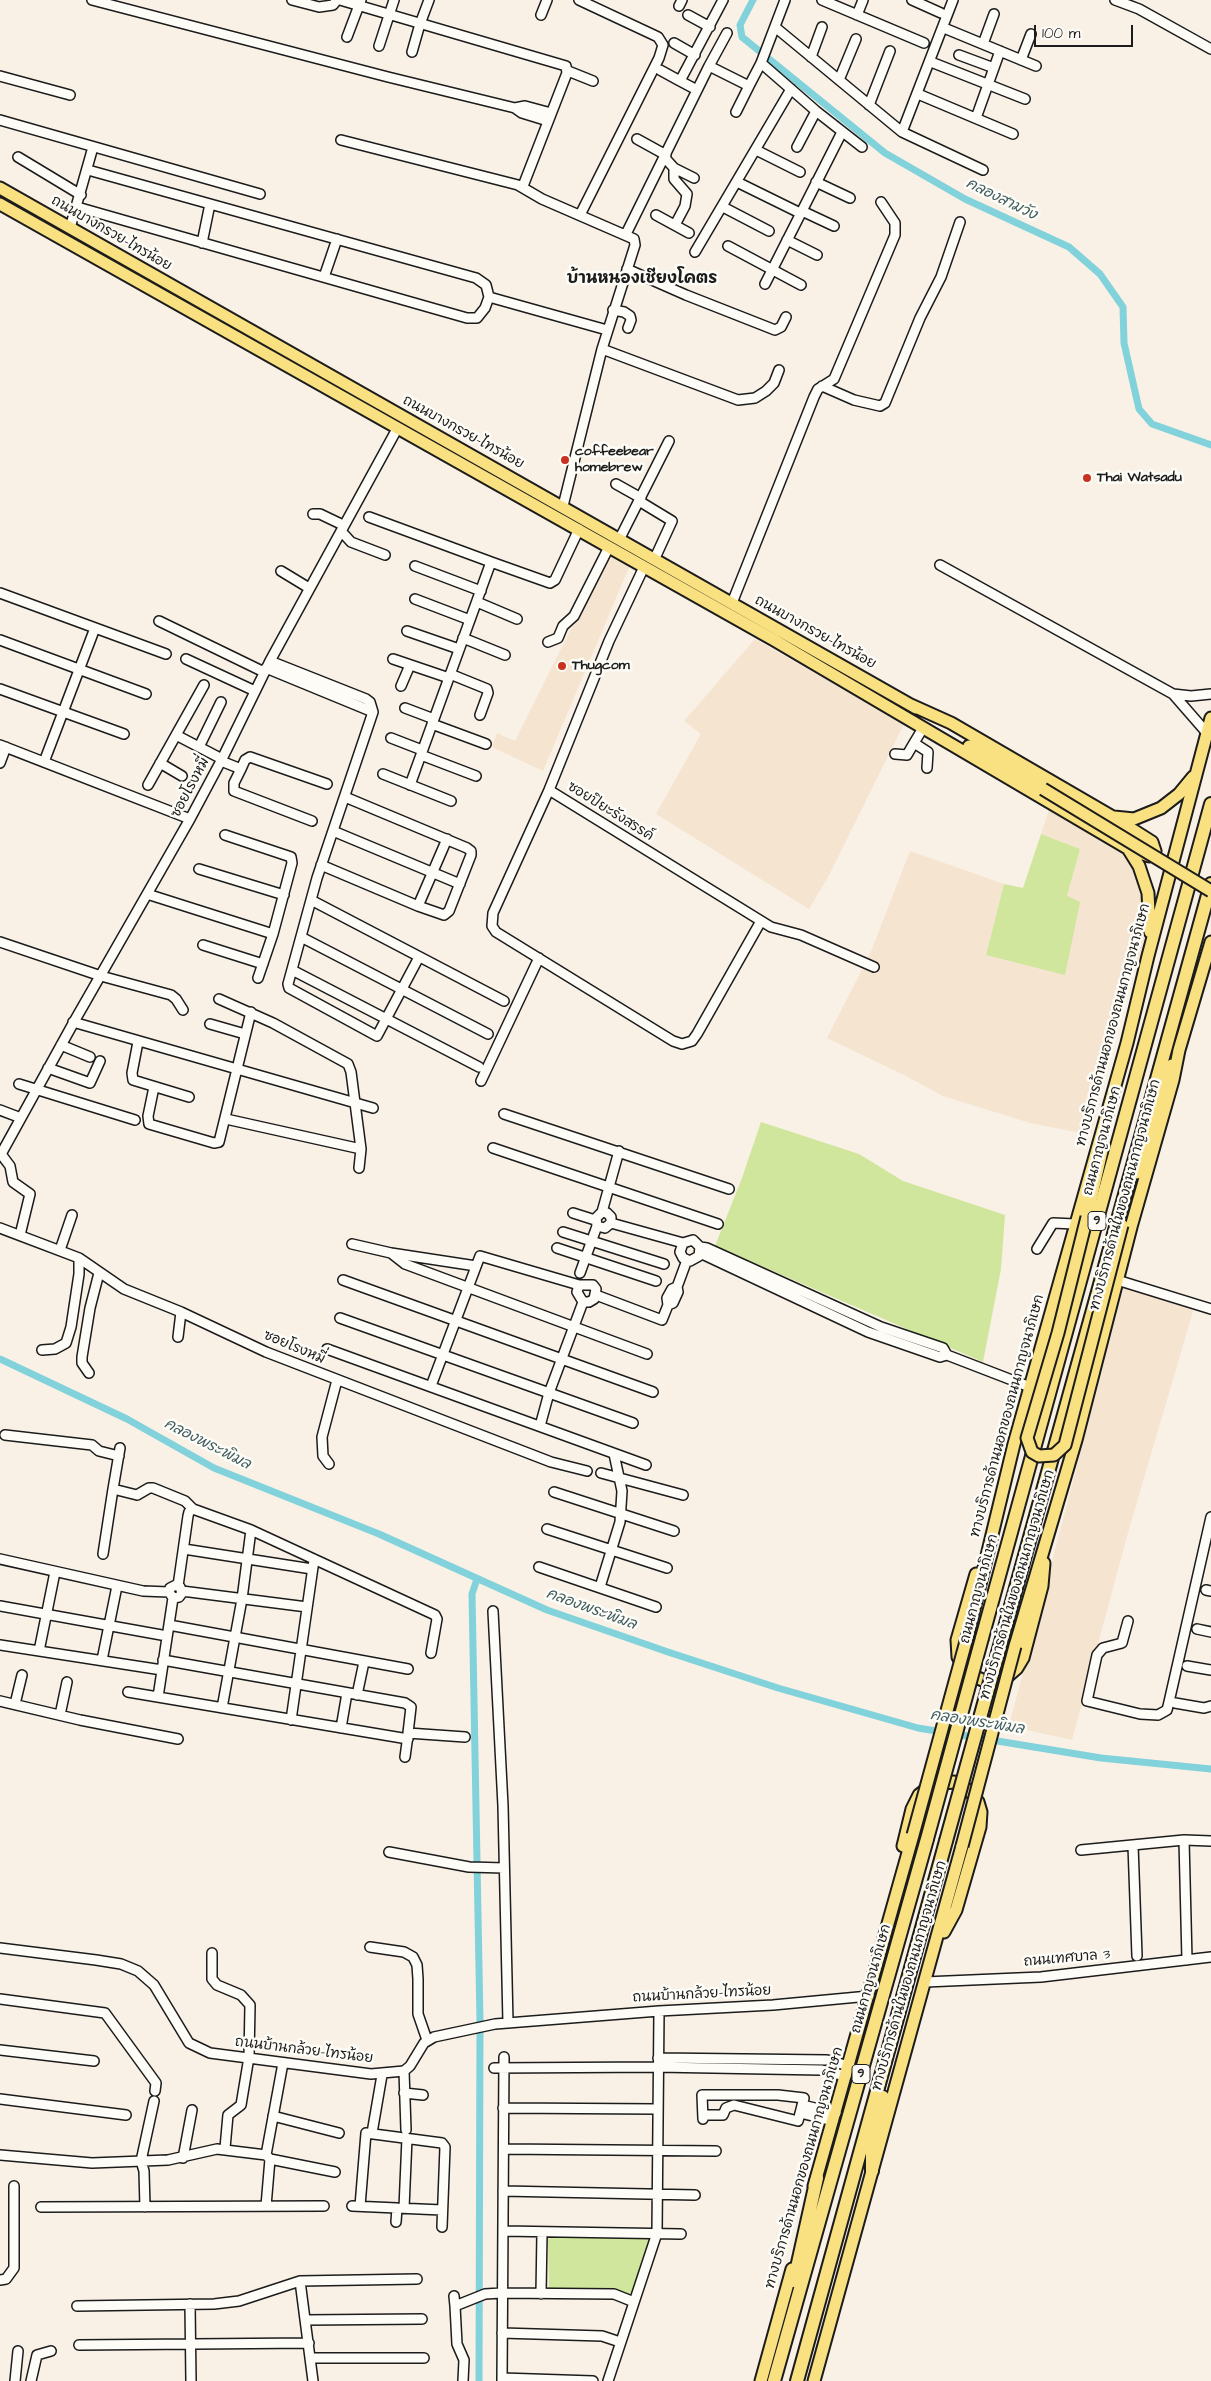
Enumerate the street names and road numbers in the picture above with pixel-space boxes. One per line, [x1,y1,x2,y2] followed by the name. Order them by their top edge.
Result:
[48,193,174,275] street label: ถนนบางกรวย-ไทรน้อย
[399,393,527,473] street label: ถนนบางกรวย-ไทรน้อย
[751,593,879,673] street label: ถนนบางกรวย-ไทรน้อย
[168,755,214,821] street label: ซอยโรงหมี่
[564,779,656,845] street label: ซอยปิยะรังสรรค์
[1073,902,1155,1148] street label: ทางบริการด้านนอกของถนนกาญจนาภิเษก
[1087,1078,1165,1312] street label: ทางบริการด้านในของถนนกาญจนาภิเษก
[1080,1084,1126,1198] street label: ถนนกาญจนาภิเษก
[1088,1212,1106,1230] road number: 9
[967,1293,1049,1539] street label: ทางบริการด้านนอกของถนนกาญจนาภิเษก
[261,1327,327,1369] street label: ซอยโรงหมี่
[977,1468,1059,1702] street label: ทางบริการด้านในของถนนกาญจนาภิเษก
[957,1532,1003,1646] street label: ถนนกาญจนาภิเษก
[869,1859,951,2093] street label: ทางบริการด้านในของถนนกาญจนาภิเษก
[848,1922,896,2036] street label: ถนนกาญจนาภิเษก
[1023,1947,1111,1971] street label: ถนนเทศบาล 3
[632,1983,772,2007] street label: ถนนบ้านกล้วย-ไทรน้อย
[234,2034,374,2068] street label: ถนนบ้านกล้วย-ไทรน้อย
[762,2045,848,2291] street label: ทางบริการด้านนอกของถนนกาญจนาภิเษก
[852,2064,870,2084] road number: 9

